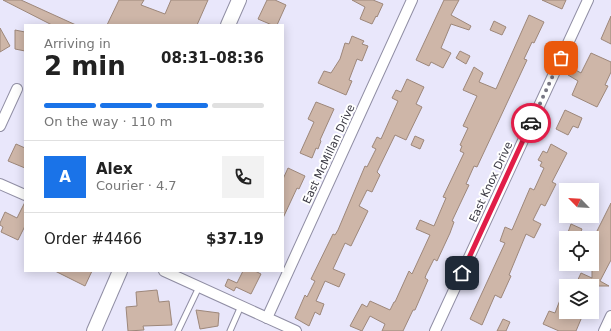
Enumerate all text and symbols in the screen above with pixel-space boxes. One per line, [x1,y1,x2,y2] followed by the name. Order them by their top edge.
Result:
[44,36,111,51] text: Arriving in
[544,41,578,75] pin
[550,47,572,69] icon: bag
[161,49,264,67] text: 08:31–08:36
[44,51,126,81] text: 2 min
[300,102,358,206] street label: East McMillan Drive
[511,103,551,143] courier
[520,112,542,134] icon: car
[44,114,172,129] text: On the way · 110 m
[467,140,515,224] street label: East Knox Drive
[222,156,264,198] button: phone
[96,160,133,178] text: Alex
[59,168,71,186] text: A
[96,178,177,193] text: Courier · 4.7
[559,183,599,223] north arrow
[559,183,599,319] map controls
[44,230,142,248] text: Order #4466
[206,230,264,248] text: $37.19
[559,231,599,271] button: locate
[445,256,479,290] pin
[451,262,473,284] icon: home
[559,279,599,319] button: layers

